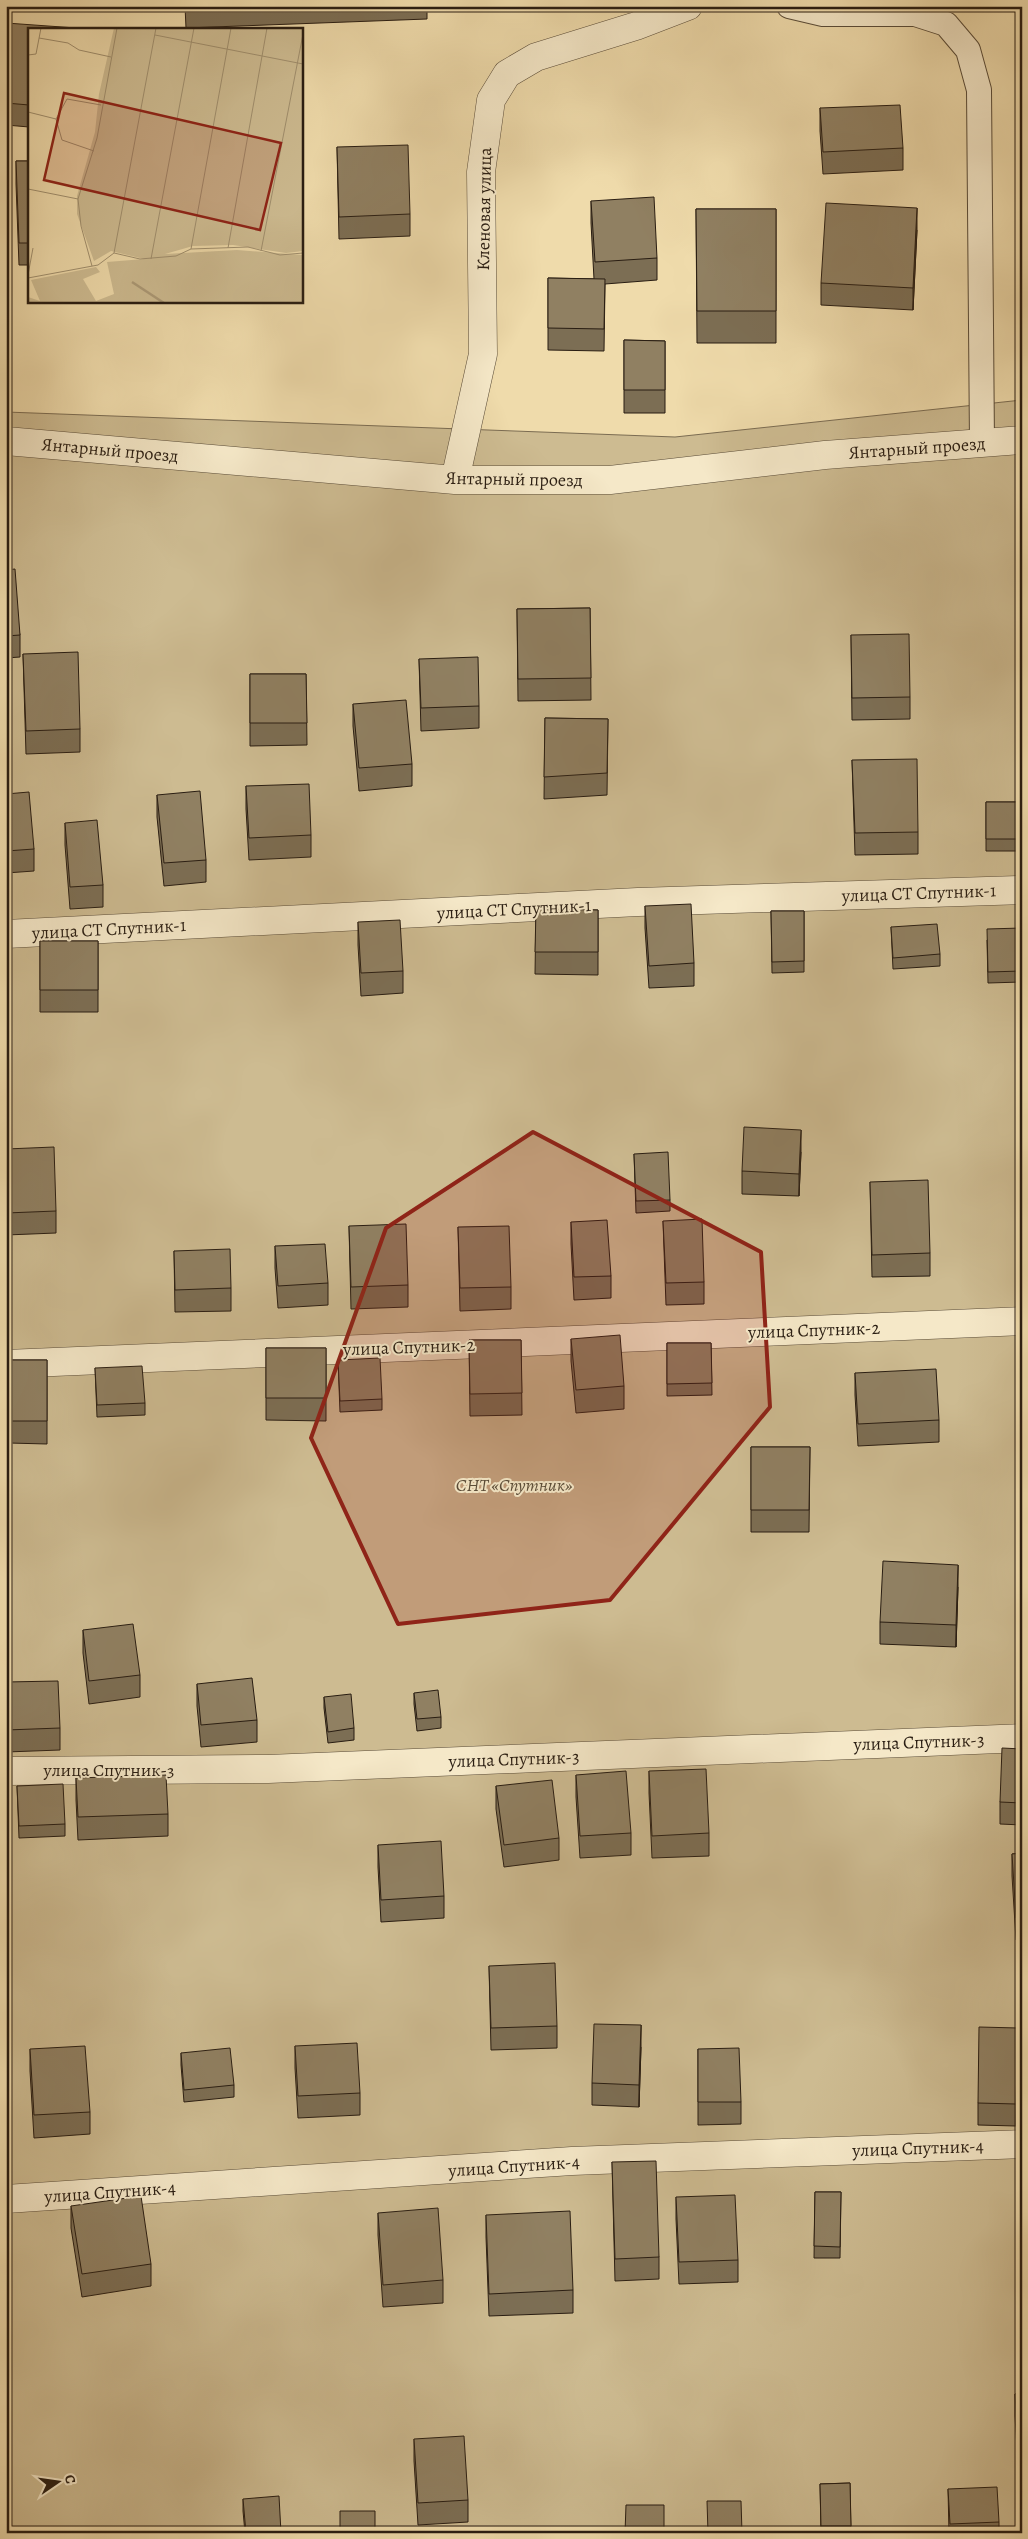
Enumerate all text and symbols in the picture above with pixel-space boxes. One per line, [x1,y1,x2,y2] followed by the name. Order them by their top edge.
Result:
[28,28,302,302] inset map
[471,146,497,271] street label: Кленовая улица
[848,431,986,465] street label: Янтарный проезд
[41,432,180,468] street label: Янтарный проезд
[445,466,583,492] street label: Янтарный проезд
[840,878,997,908] street label: улица СТ Спутник-1
[435,893,592,925] street label: улица СТ Спутник-1
[30,913,187,945] street label: улица СТ Спутник-1
[747,1316,881,1344] street label: улица Спутник-2
[342,1333,476,1361] street label: улица Спутник-2
[456,1473,573,1497] park label: СНТ «Спутник»
[852,1728,985,1756] street label: улица Спутник-3
[447,1745,580,1773] street label: улица Спутник-3
[43,1758,174,1782] street label: улица Спутник-3
[851,2134,984,2162] street label: улица Спутник-4
[447,2149,580,2183] street label: улица Спутник-4
[43,2175,176,2209] street label: улица Спутник-4
[32,2456,82,2506] north arrow
[60,2473,80,2486] text: С

